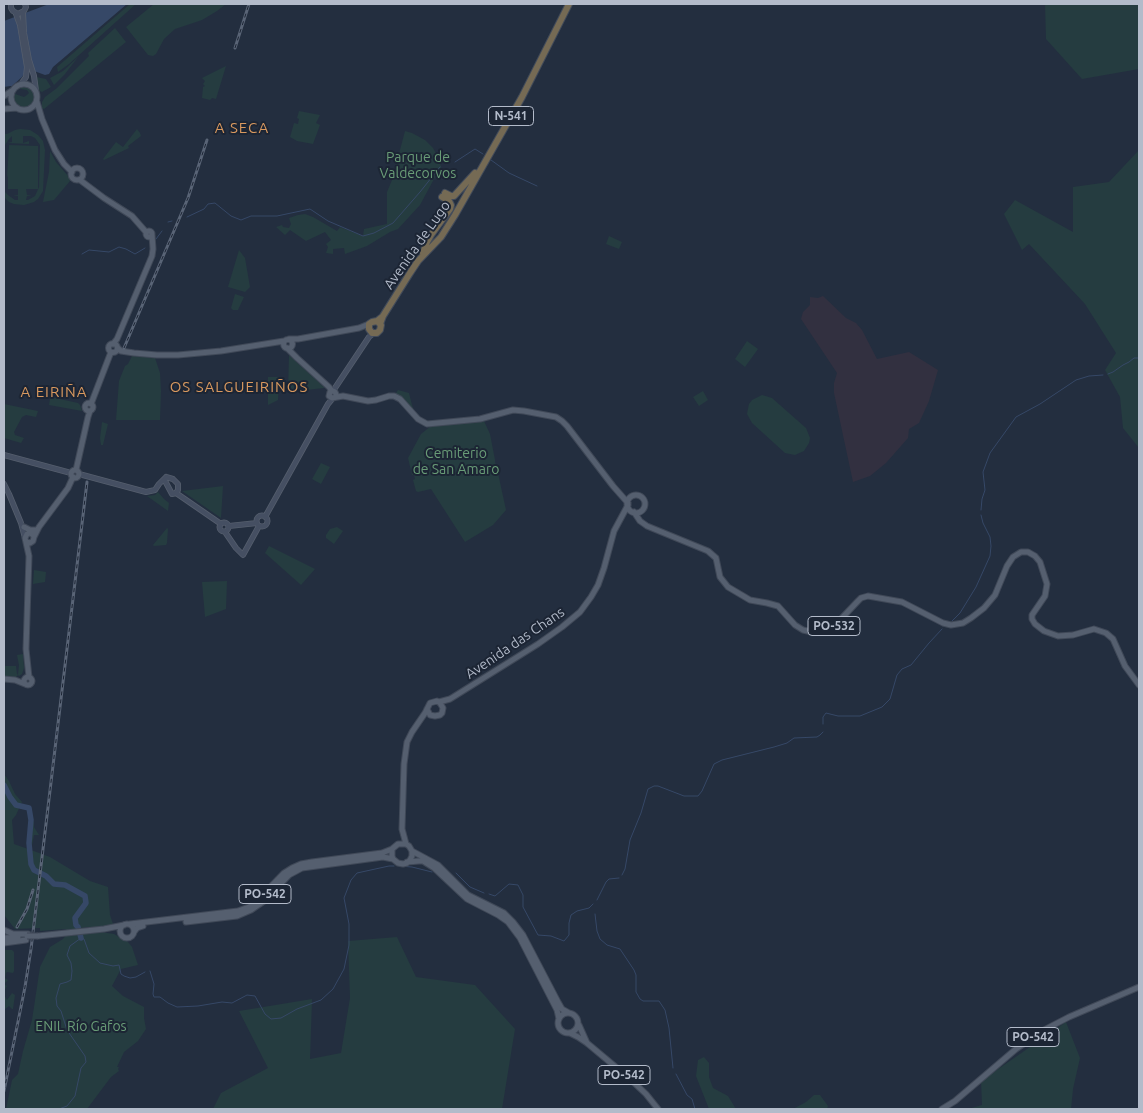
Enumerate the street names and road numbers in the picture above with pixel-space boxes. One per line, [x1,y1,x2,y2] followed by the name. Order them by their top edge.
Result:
[488,106,534,125] road number: N-541
[380,198,454,292] street label: Avenida de Lugo
[462,604,568,682] street label: Avenida das Chans
[808,616,860,636] road number: PO-532
[239,884,291,904] road number: PO-542
[1007,1028,1059,1046] road number: PO-542
[598,1066,650,1084] road number: PO-542

